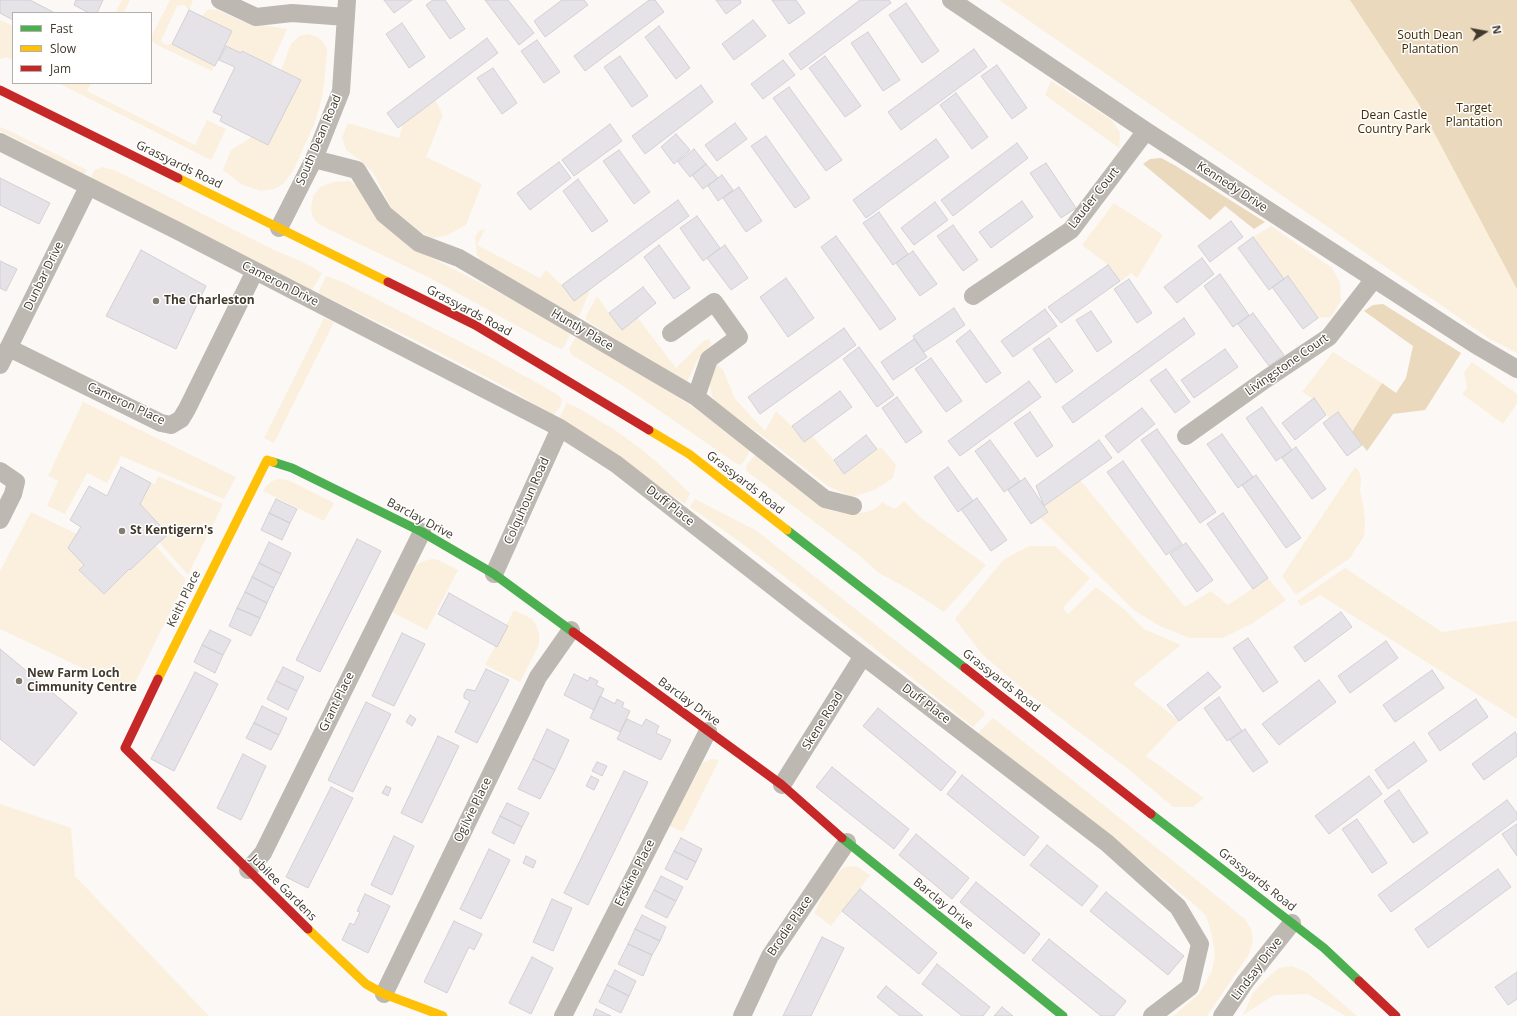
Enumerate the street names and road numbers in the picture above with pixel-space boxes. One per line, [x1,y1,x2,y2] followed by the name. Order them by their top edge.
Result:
[293,92,345,188] street label: South Dean Road
[134,138,224,192] street label: Grassyards Road
[1194,159,1270,215] street label: Kennedy Drive
[1066,165,1122,231] street label: Lauder Court
[21,239,67,313] street label: Dunbar Drive
[239,259,321,309] street label: Cameron Drive
[424,283,514,339] street label: Grassyards Road
[548,306,616,354] street label: Huntly Place
[1243,331,1331,399] street label: Livingstone Court
[85,380,167,428] street label: Cameron Place
[703,448,787,518] street label: Grassyards Road
[501,455,553,547] street label: Colquhoun Road
[643,483,697,529] street label: Duff Place
[384,495,456,543] street label: Barclay Drive
[164,568,204,630] street label: Keith Place
[959,646,1043,716] street label: Grassyards Road
[316,670,358,734] street label: Grant Place
[655,675,723,729] street label: Barclay Drive
[899,681,953,727] street label: Duff Place
[800,689,846,753] street label: Skene Road
[451,775,495,845] street label: Ogilvie Place
[612,837,658,909] street label: Erskine Place
[1215,845,1299,915] street label: Grassyards Road
[247,852,319,924] street label: Jubilee Gardens
[910,875,976,933] street label: Barclay Drive
[765,893,815,959] street label: Brodie Place
[1229,935,1285,1003] street label: Lindsay Drive

